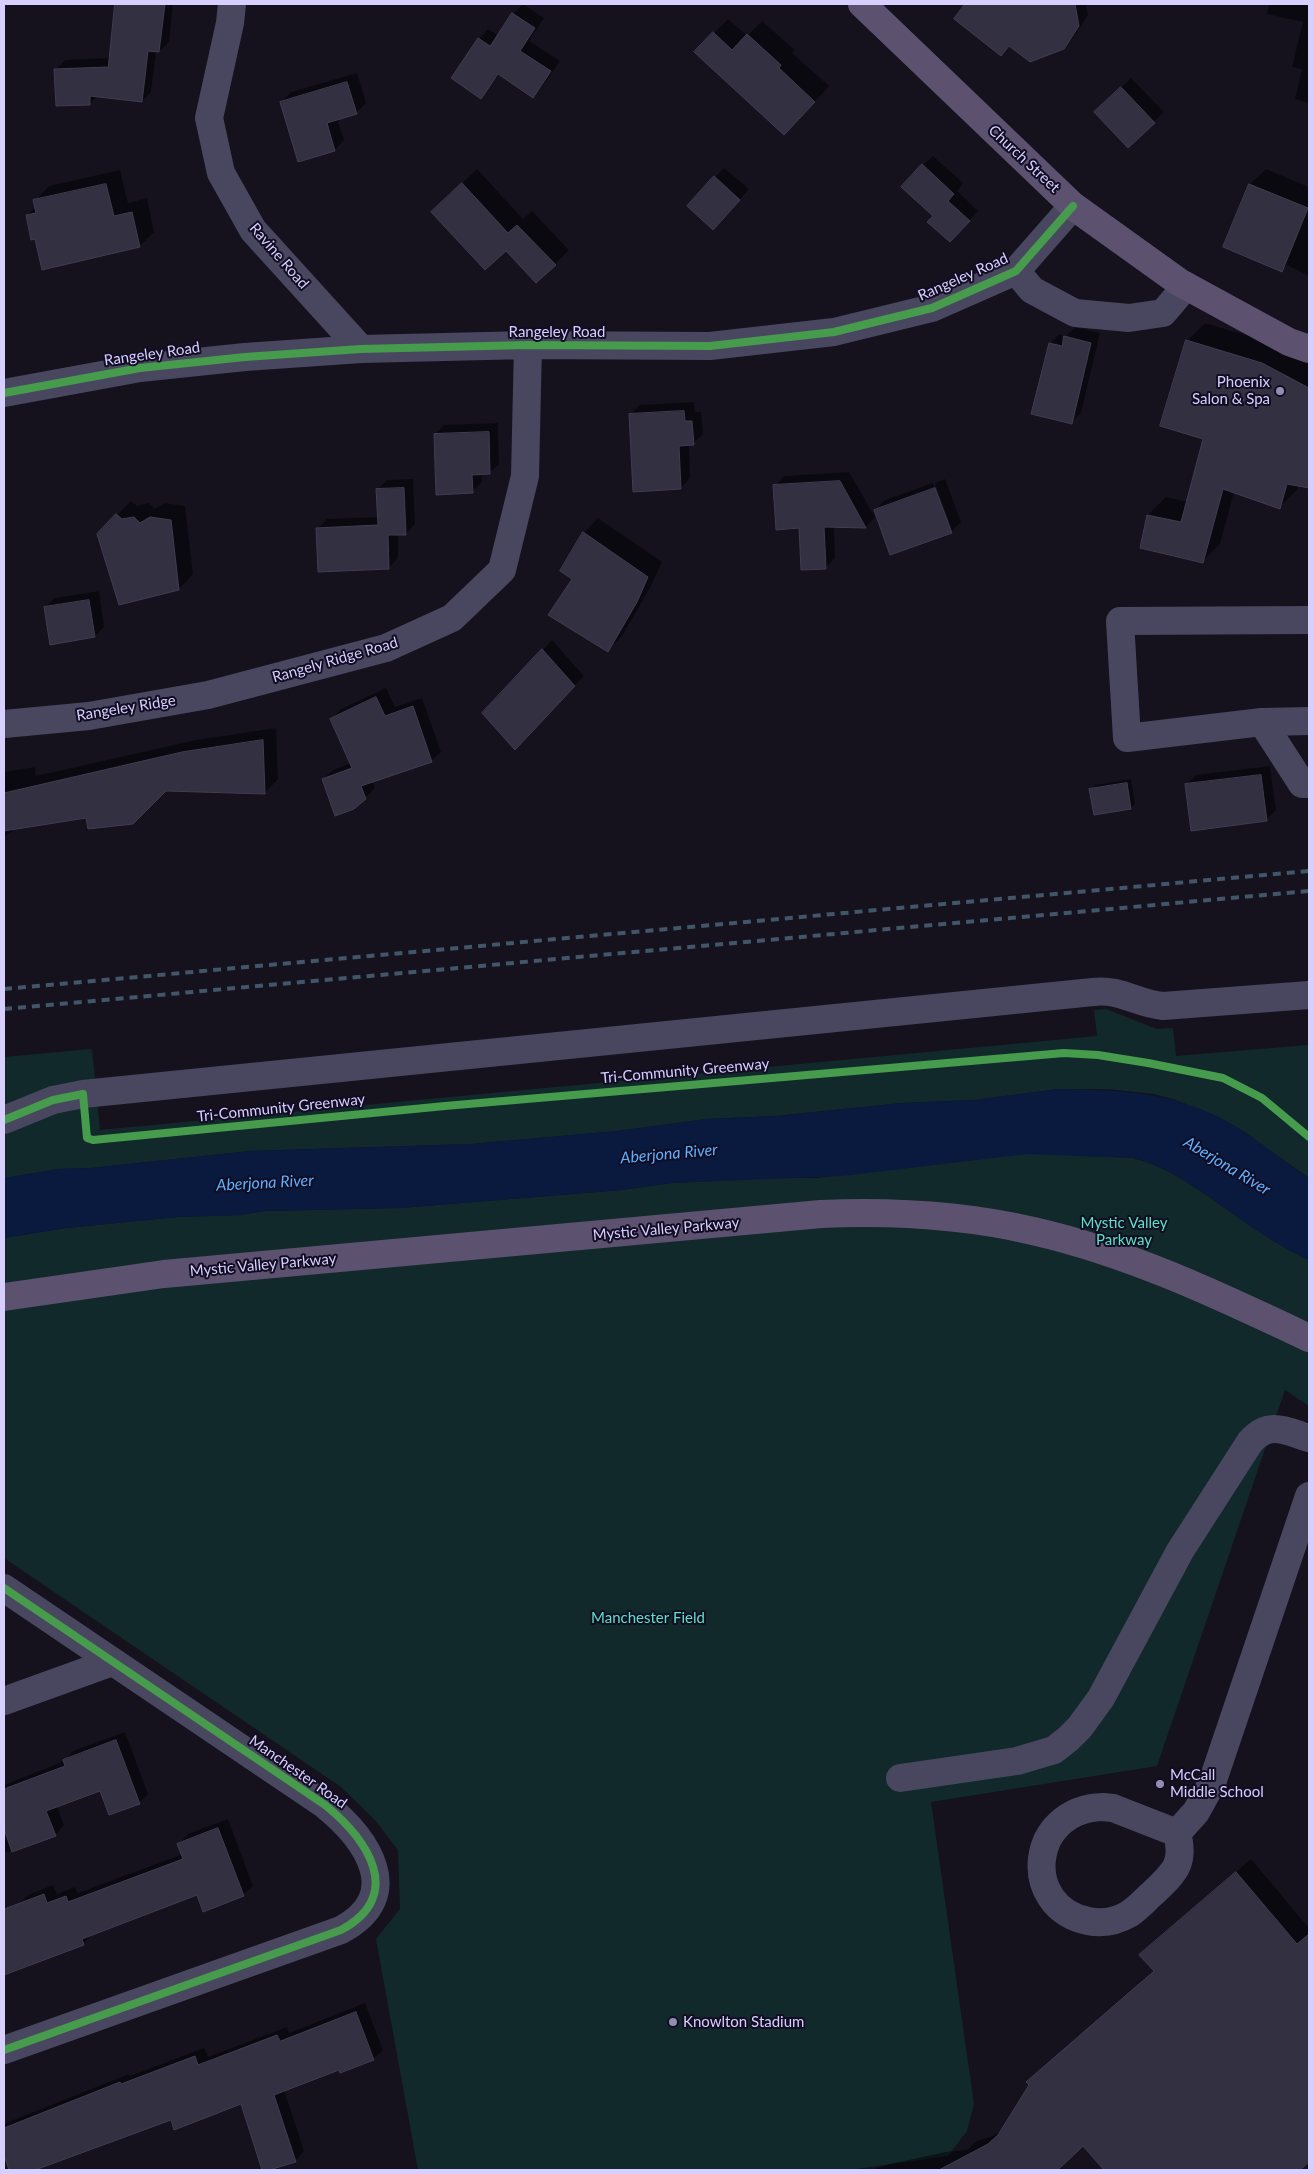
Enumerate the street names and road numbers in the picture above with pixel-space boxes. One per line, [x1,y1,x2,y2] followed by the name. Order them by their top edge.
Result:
[985,121,1063,197] street label: Church Street
[246,219,312,293] street label: Ravine Road
[915,249,1011,305] street label: Rangeley Road
[509,323,605,341] street label: Rangeley Road
[103,338,201,370] street label: Rangeley Road
[270,633,400,687] street label: Rangely Ridge Road
[75,691,177,725] street label: Rangeley Ridge
[600,1055,770,1087] street label: Tri-Community Greenway
[196,1090,366,1126] street label: Tri-Community Greenway
[592,1214,740,1244] street label: Mystic Valley Parkway
[189,1250,337,1280] street label: Mystic Valley Parkway
[246,1732,350,1812] street label: Manchester Road

